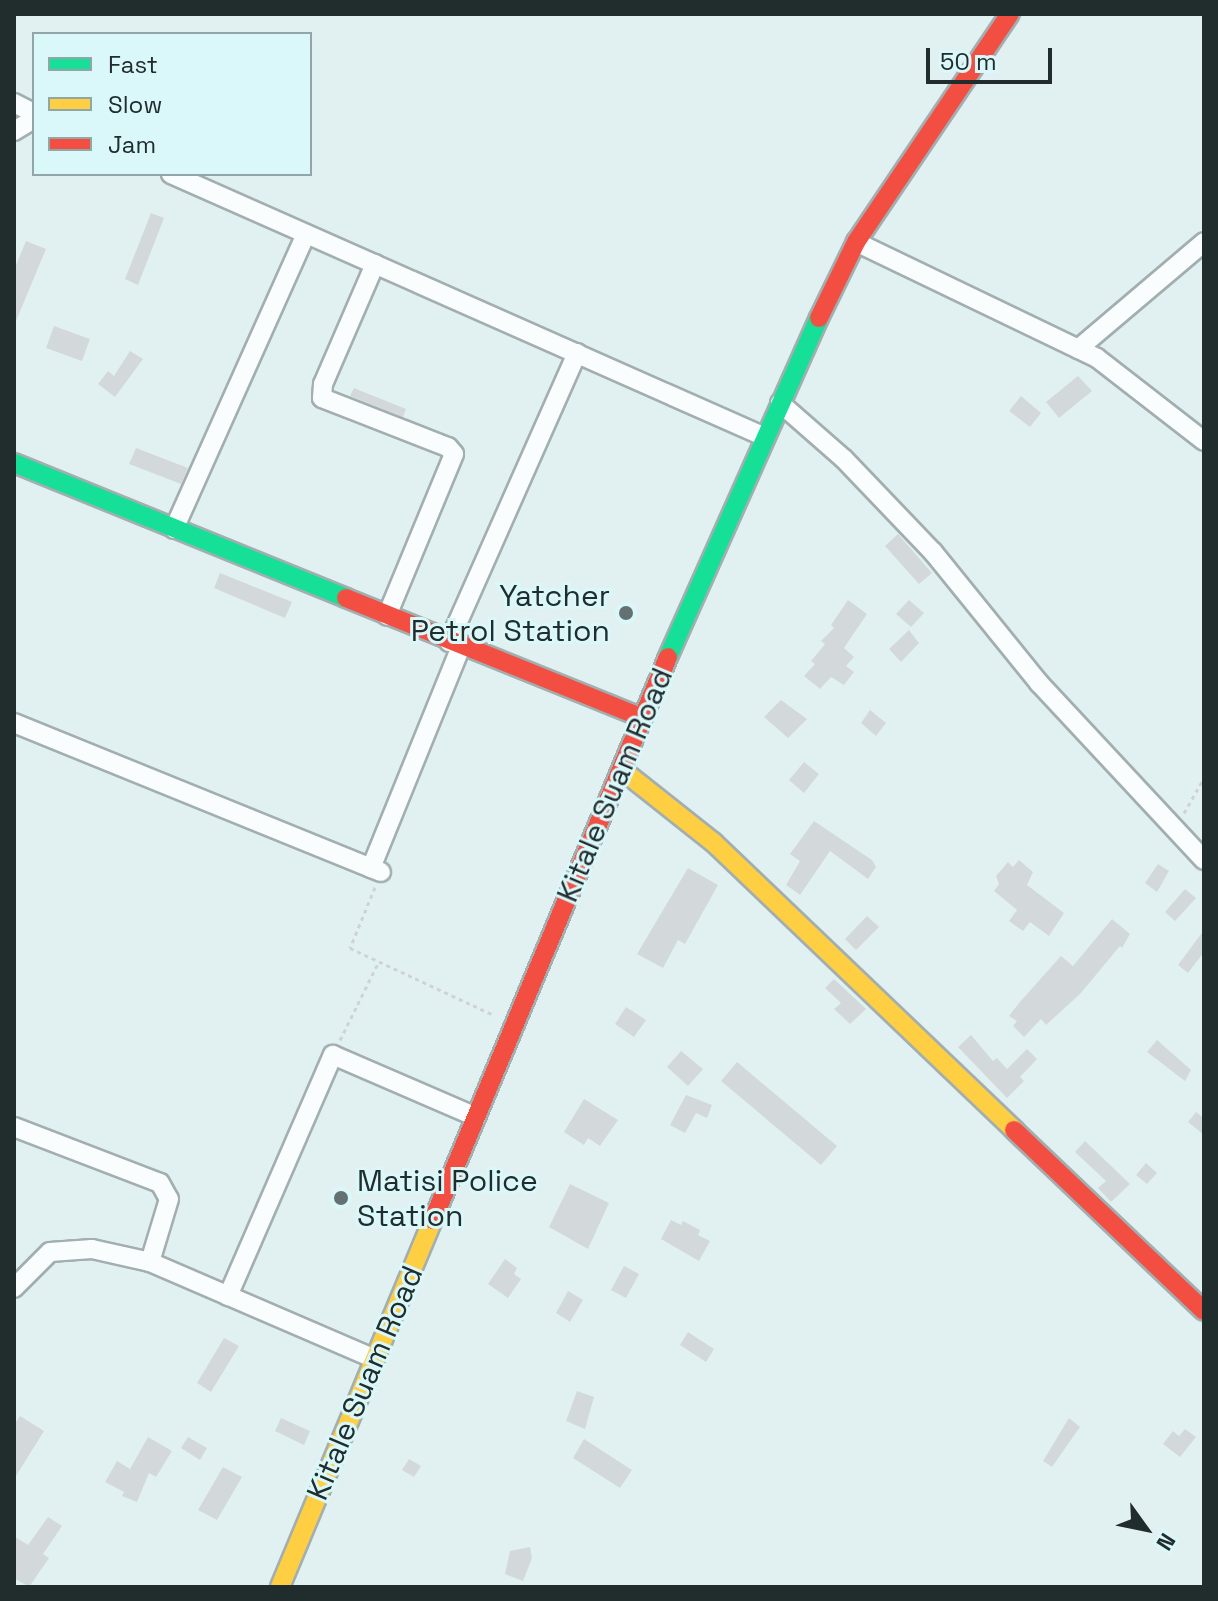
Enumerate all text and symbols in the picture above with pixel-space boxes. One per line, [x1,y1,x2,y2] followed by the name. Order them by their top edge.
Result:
[32,32,312,176] legend
[930,32,1056,82] scale bar
[940,46,997,77] text: 50 m
[108,49,158,80] text: Fast
[108,89,162,120] text: Slow
[108,129,156,160] text: Jam
[411,578,610,648] place label: Yatcher Petrol Station
[617,604,635,622] marker: Yatcher Petrol Station
[549,663,681,907] street label: Kitale Suam Road
[357,1163,538,1234] place label: Matisi Police Station
[332,1189,350,1207] marker: Matisi Police Station
[299,1261,431,1505] street label: Kitale Suam Road
[1106,1489,1186,1569] north arrow
[1150,1528,1182,1556] text: N

